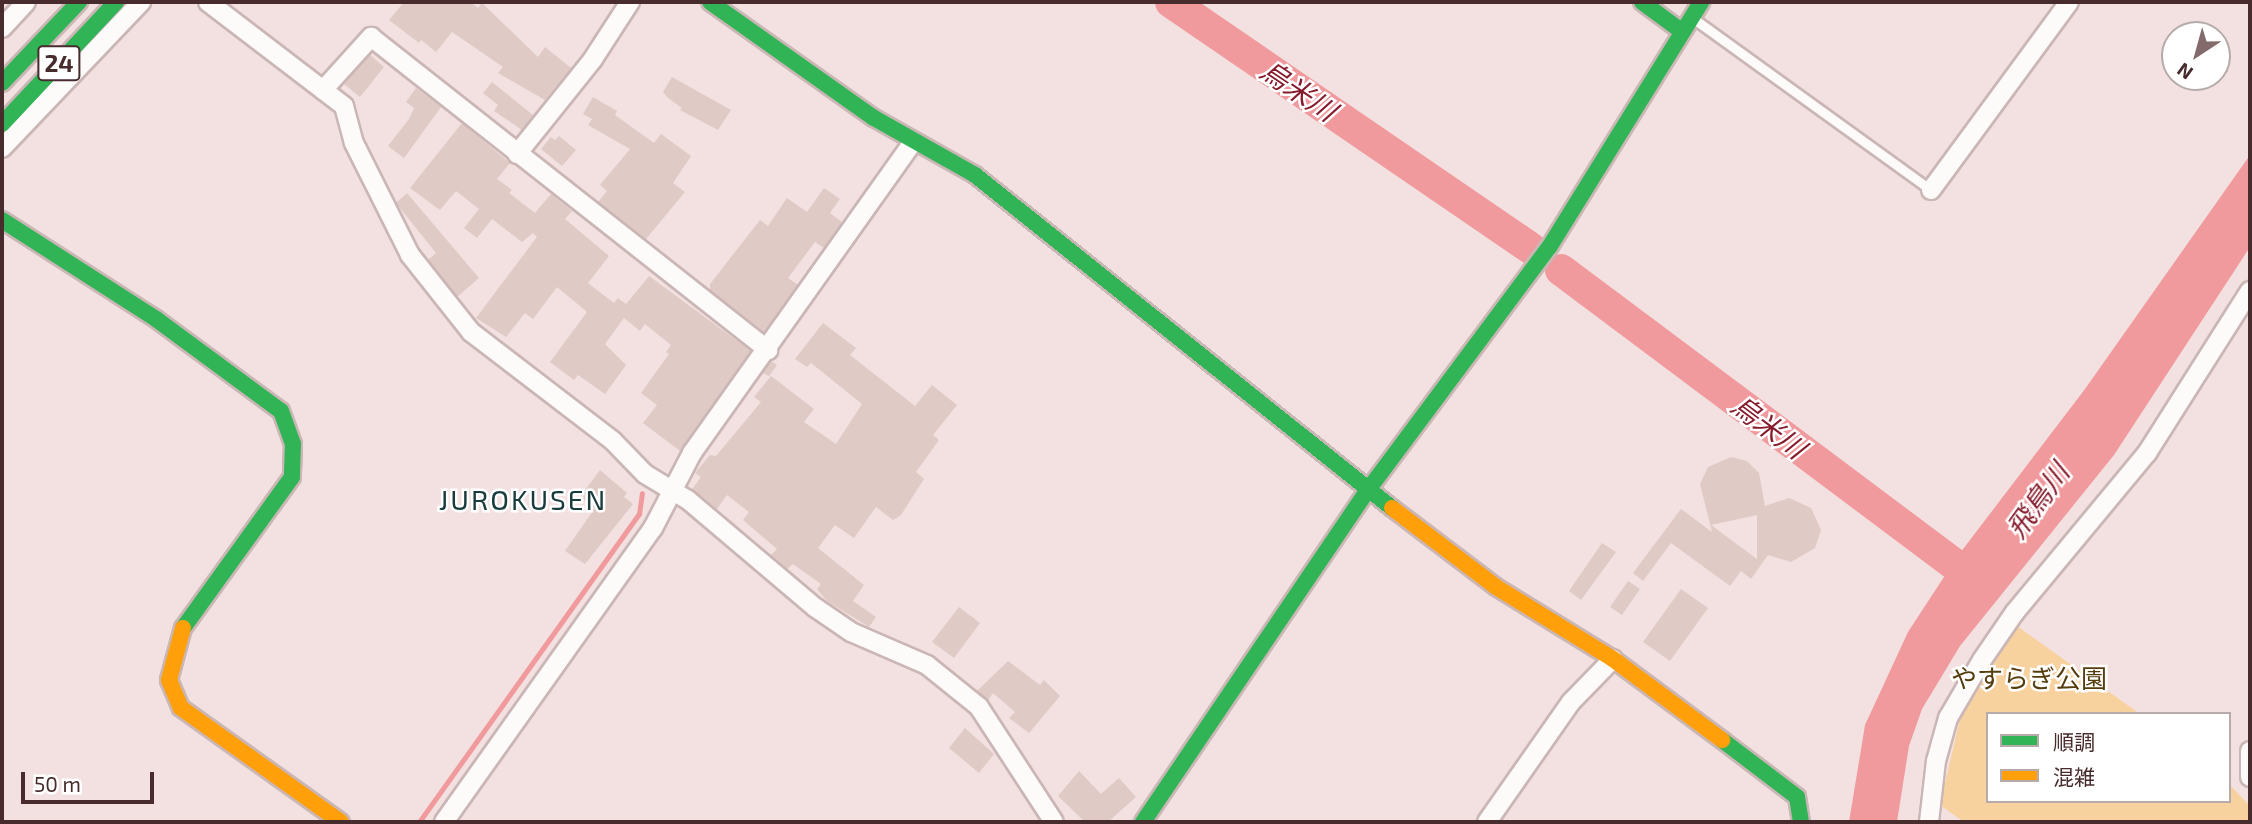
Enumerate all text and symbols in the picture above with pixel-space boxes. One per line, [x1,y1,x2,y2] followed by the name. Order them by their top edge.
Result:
[2161,21,2231,91] north arrow
[36,42,82,84] road number: 24
[1255,53,1343,127] water label: 烏米川
[2172,58,2197,85] text: N
[1725,387,1813,465] water label: 烏米川
[1999,456,2075,544] water label: 飛鳥川
[440,482,606,516] district label: JUROKUSEN
[1951,662,2107,694] park label: やすらぎ公園
[1986,712,2231,803] legend
[2053,729,2095,754] text: 順調
[24,758,158,802] scale bar
[2053,764,2095,789] text: 混雑
[34,771,81,796] text: 50 m

